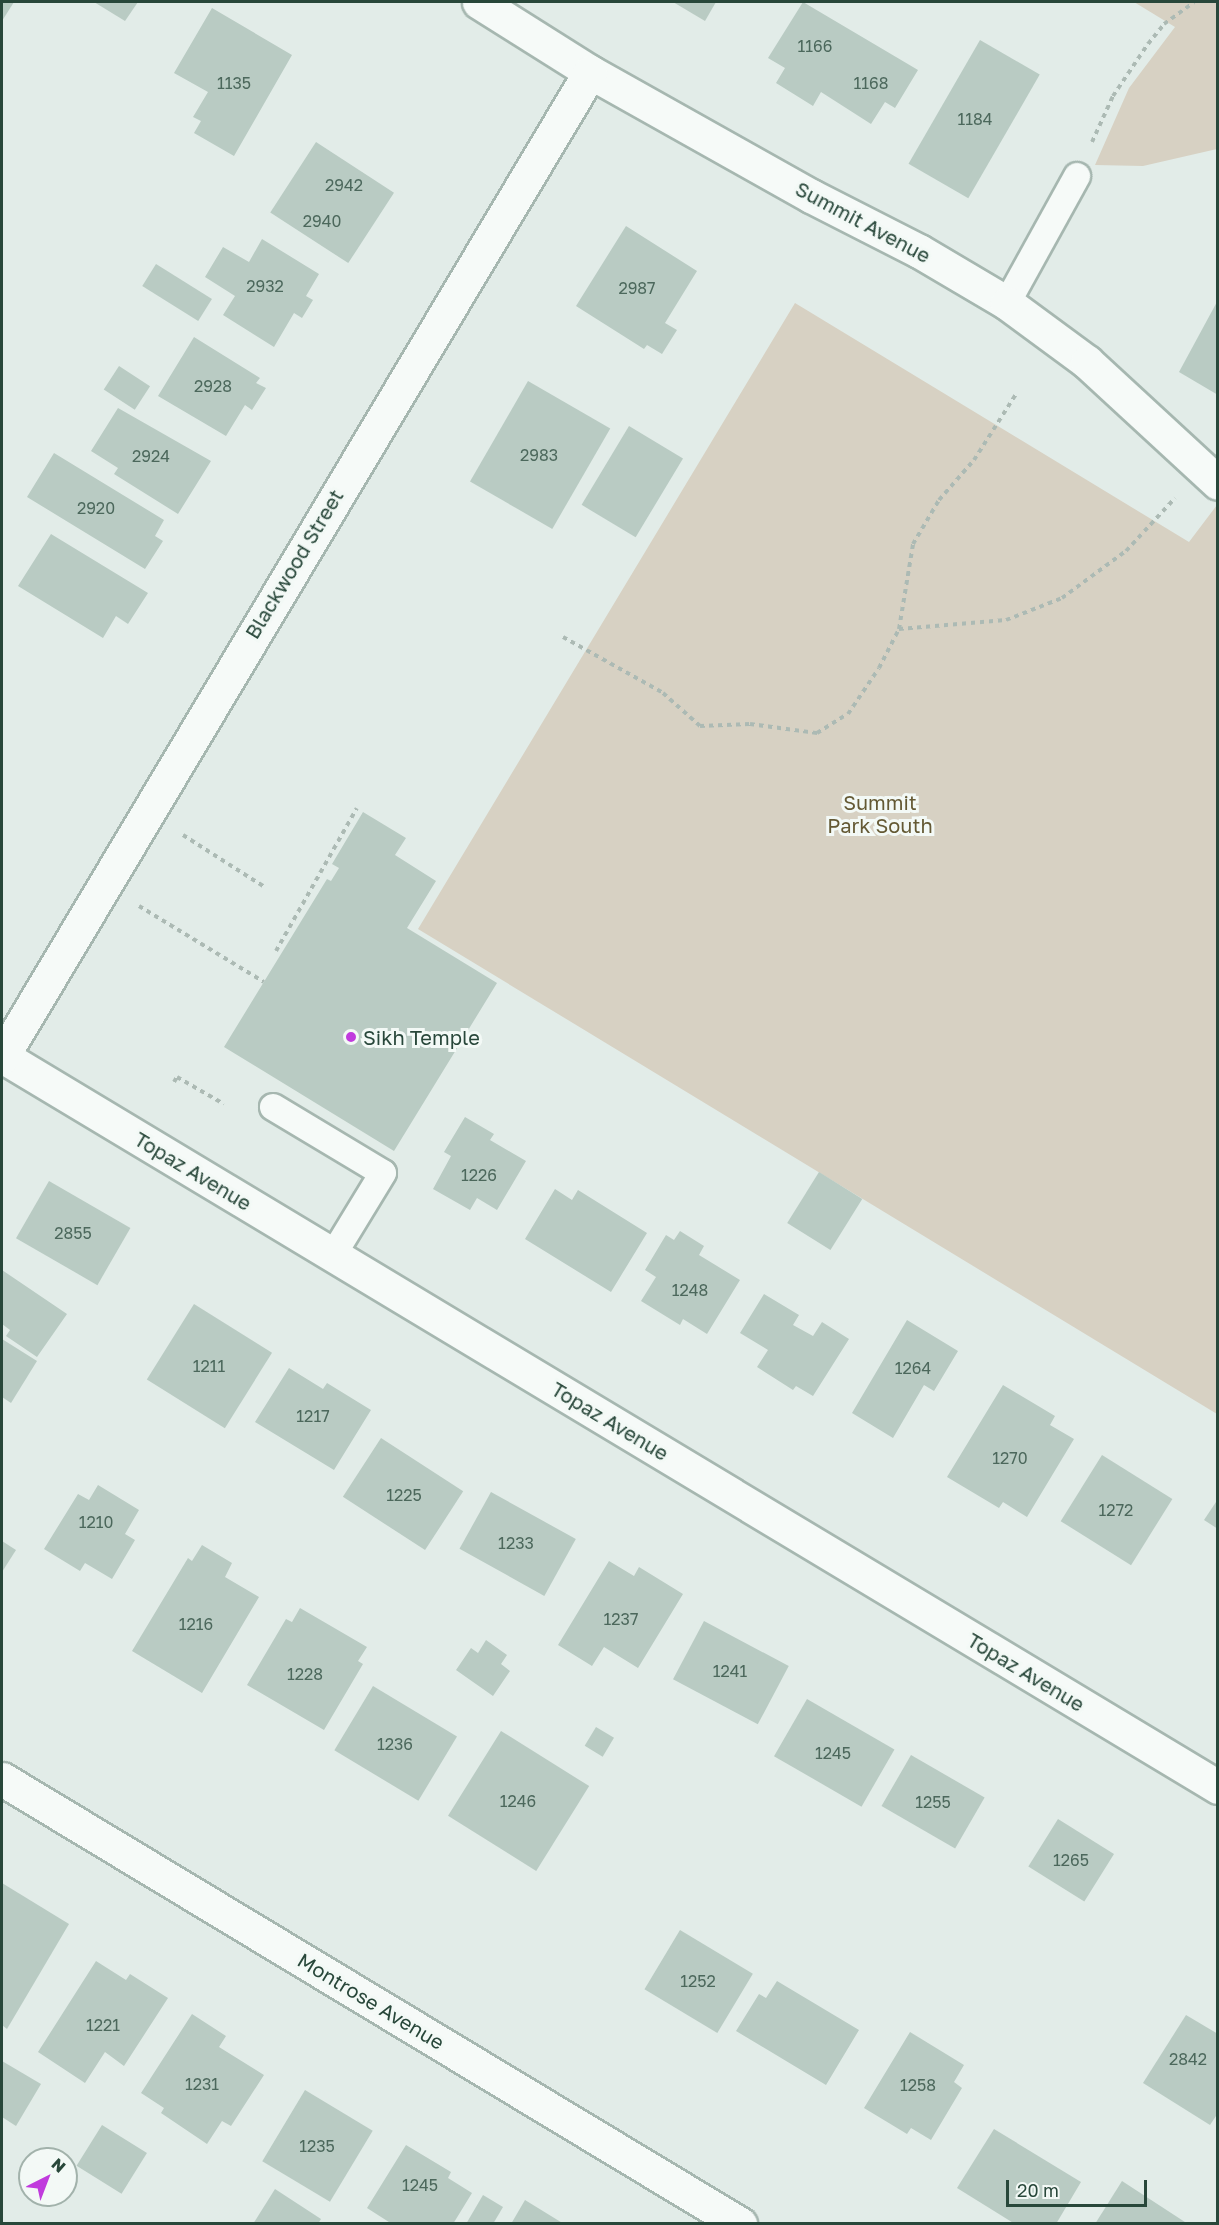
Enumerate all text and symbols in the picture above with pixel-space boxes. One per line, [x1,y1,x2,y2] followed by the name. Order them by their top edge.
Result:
[798,36,832,56] house number: 1166
[217,73,251,93] house number: 1135
[854,73,888,93] house number: 1168
[957,109,993,129] house number: 1184
[325,175,363,195] house number: 2942
[791,176,935,268] street label: Summit Avenue
[303,211,341,231] house number: 2940
[246,276,284,296] house number: 2932
[618,278,656,298] house number: 2987
[194,376,232,396] house number: 2928
[520,445,558,465] house number: 2983
[132,446,170,466] house number: 2924
[240,485,348,643] street label: Blackwood Street
[77,498,115,518] house number: 2920
[827,791,933,838] park label: Summit Park South
[363,1025,480,1049] place label: Sikh Temple
[344,1030,358,1044] marker: Sikh Temple
[130,1127,256,1215] street label: Topaz Avenue
[461,1165,497,1185] house number: 1226
[54,1223,92,1243] house number: 2855
[672,1280,708,1300] house number: 1248
[193,1356,225,1376] house number: 1211
[895,1358,931,1378] house number: 1264
[547,1377,673,1465] street label: Topaz Avenue
[296,1406,330,1426] house number: 1217
[992,1448,1028,1468] house number: 1270
[386,1485,422,1505] house number: 1225
[1099,1500,1133,1520] house number: 1272
[79,1512,113,1532] house number: 1210
[498,1533,534,1553] house number: 1233
[604,1609,638,1629] house number: 1237
[179,1614,213,1634] house number: 1216
[963,1628,1089,1716] street label: Topaz Avenue
[713,1661,747,1681] house number: 1241
[287,1664,323,1684] house number: 1228
[377,1734,413,1754] house number: 1236
[815,1743,851,1763] house number: 1245
[500,1791,536,1811] house number: 1246
[915,1792,951,1812] house number: 1255
[1053,1850,1089,1870] house number: 1265
[293,1948,449,2054] street label: Montrose Avenue
[680,1971,716,1991] house number: 1252
[86,2015,120,2035] house number: 1221
[1169,2049,1207,2069] house number: 2842
[185,2074,219,2094] house number: 1231
[900,2075,936,2095] house number: 1258
[299,2136,335,2156] house number: 1235
[18,2147,78,2207] north arrow
[47,2154,70,2177] text: N
[1009,2168,1150,2206] scale bar
[402,2175,438,2195] house number: 1245
[1017,2179,1059,2201] text: 20 m

